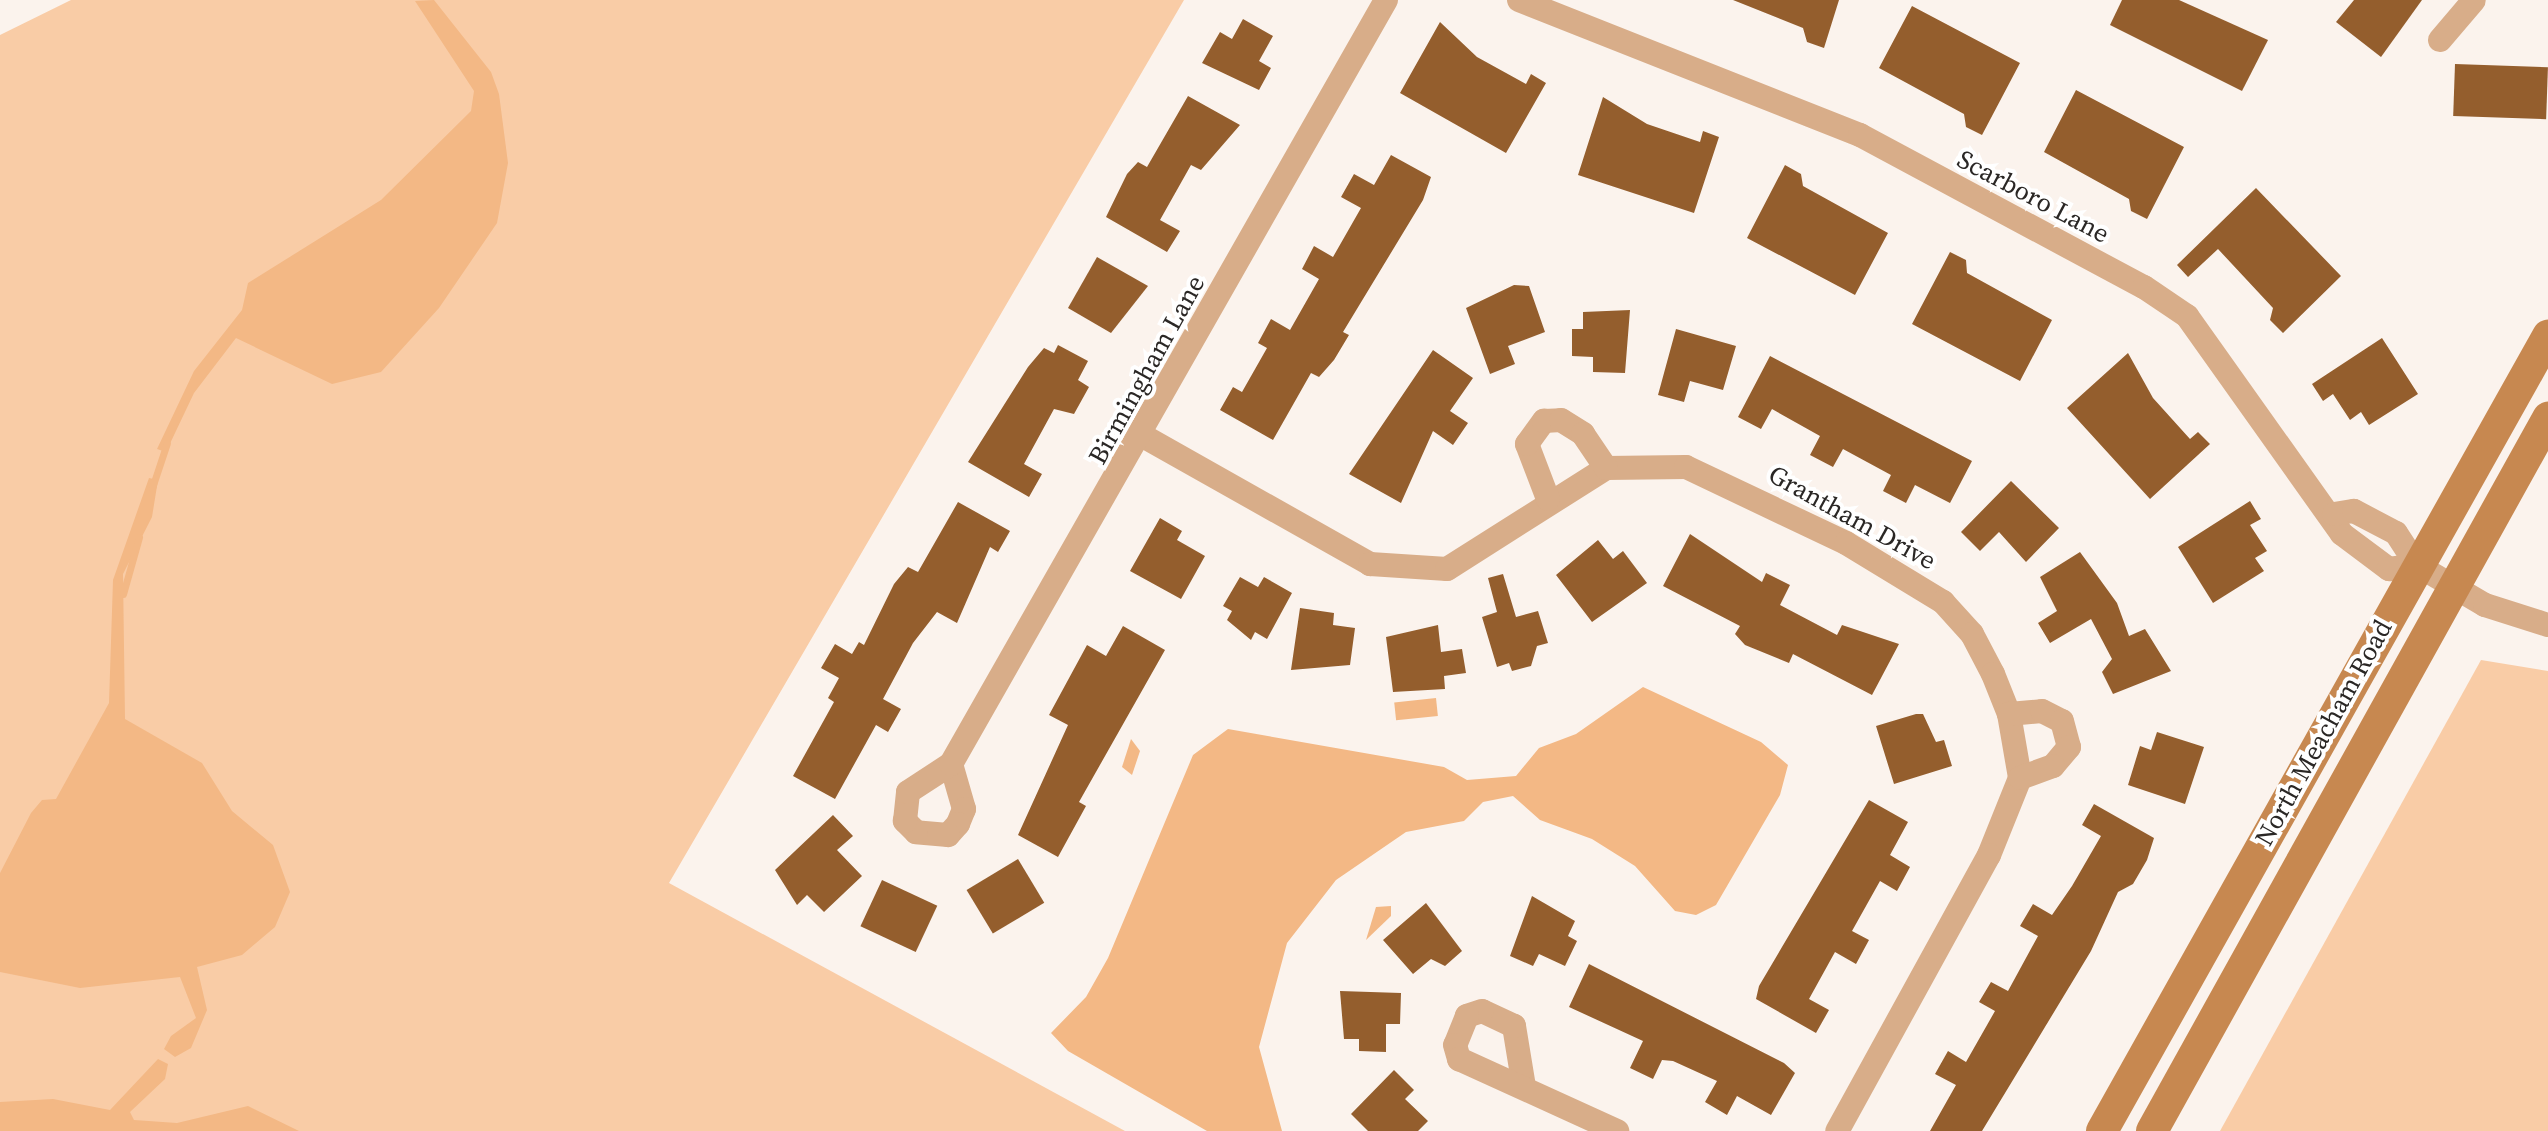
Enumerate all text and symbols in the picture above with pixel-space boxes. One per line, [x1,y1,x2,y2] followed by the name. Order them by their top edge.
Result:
[1952,144,2114,250] street label: Scarboro Lane
[1082,270,1212,470] street label: Birmingham Lane
[1763,459,1941,577] street label: Grantham Drive
[2249,615,2399,851] street label: North Meacham Road

